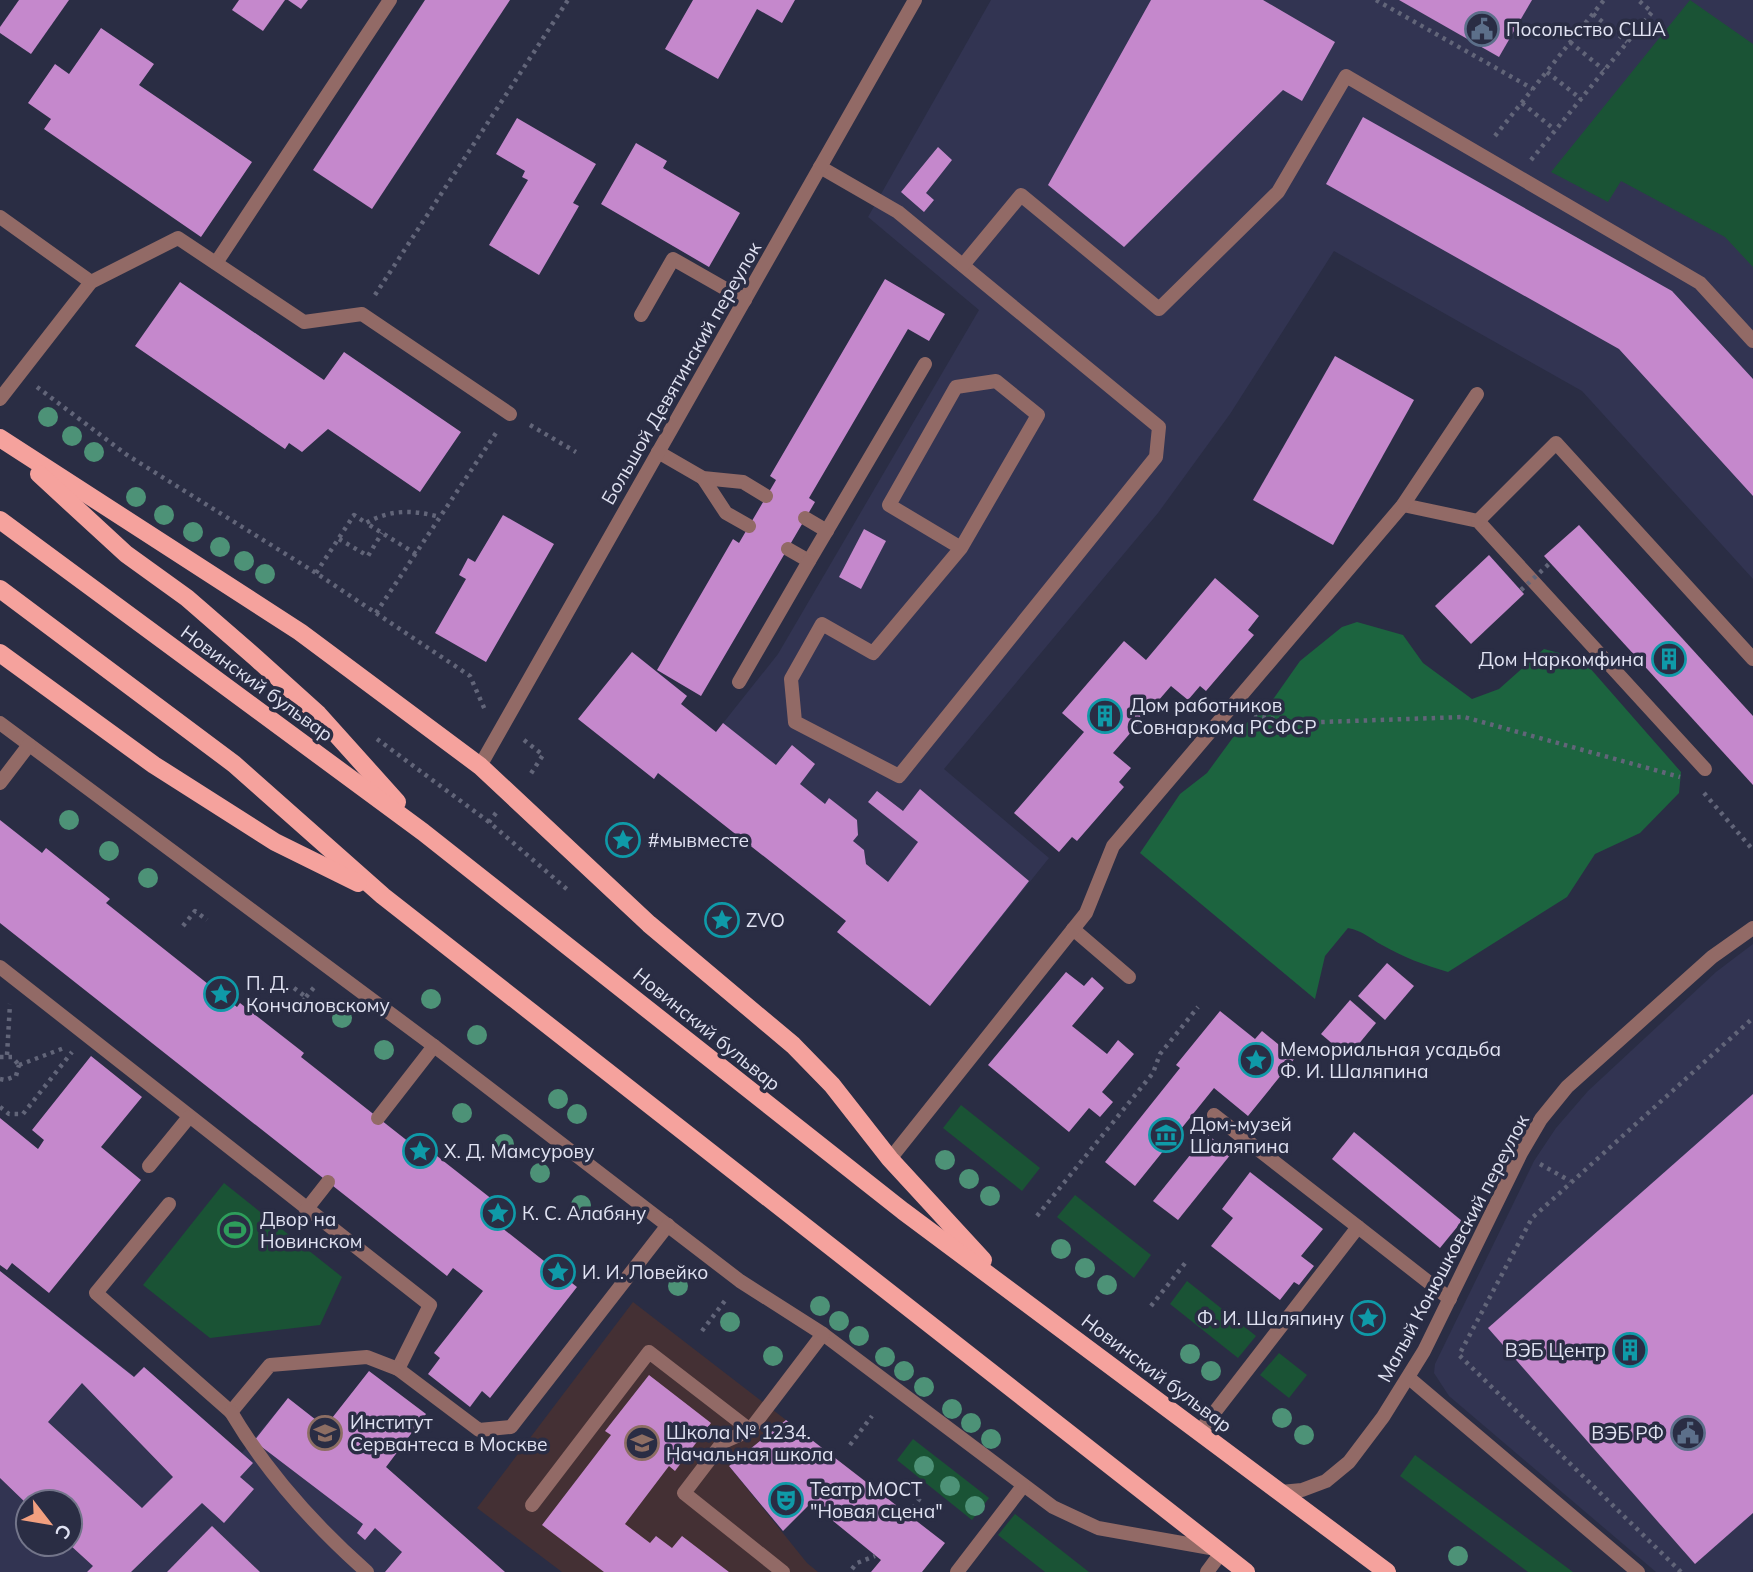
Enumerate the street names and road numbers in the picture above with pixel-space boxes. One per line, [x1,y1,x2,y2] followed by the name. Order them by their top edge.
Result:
[596,237,767,509] street label: Большой Девятинский переулок
[176,620,338,746] street label: Новинский бульвар
[629,962,785,1096] street label: Новинский бульвар
[1372,1109,1534,1386] street label: Малый Конюшковский переулок
[1077,1309,1237,1437] street label: Новинский бульвар

